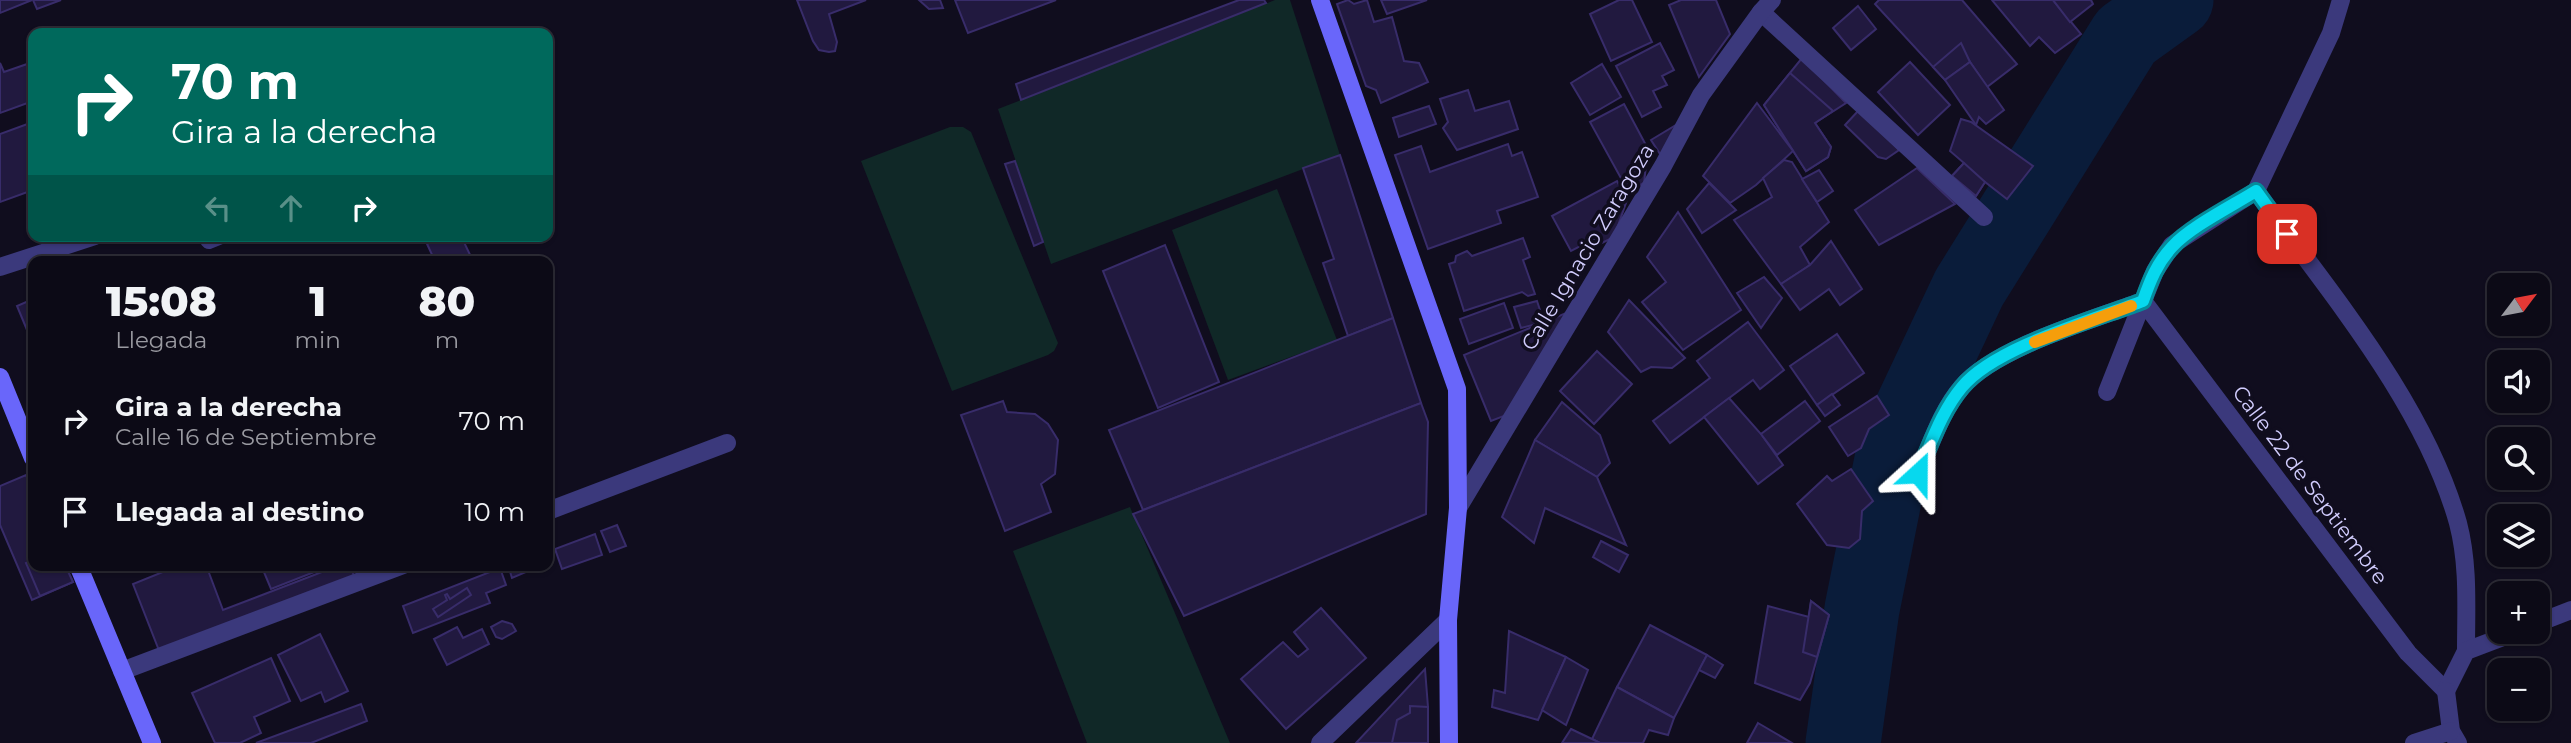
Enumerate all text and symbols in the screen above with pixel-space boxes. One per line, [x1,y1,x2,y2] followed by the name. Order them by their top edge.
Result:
[171,52,299,111] text: 70 m
[56,56,147,147] icon: right
[171,112,437,151] text: Gira a la derecha
[1516,139,1659,355] street label: Calle Ignacio Zaragoza
[199,189,237,227] icon: left
[272,189,310,227] icon: ahead
[345,189,383,227] icon: right
[2257,204,2317,264] pin
[2268,215,2306,253] icon: arrive
[2487,273,2550,336] north arrow
[2487,273,2550,721] map controls
[106,275,217,327] text: 15:08
[309,275,326,327] text: 1
[418,275,475,327] text: 80
[115,326,207,354] text: Llegada
[295,326,341,354] text: min
[435,326,459,354] text: m
[2487,350,2550,413] button: sound
[2227,380,2393,589] street label: Calle 22 de Septiembre
[115,391,342,423] text: Gira a la derecha
[56,402,94,440] icon: right
[459,405,525,437] text: 70 m
[115,423,377,451] text: Calle 16 de Septiembre
[2487,427,2550,490] button: search
[1881,436,1955,510] position arrow
[56,493,94,531] icon: arrive
[115,496,364,528] text: Llegada al destino
[464,496,525,528] text: 10 m
[2487,504,2550,567] button: layers
[2487,581,2550,644] button: +
[2487,658,2550,721] button: −

